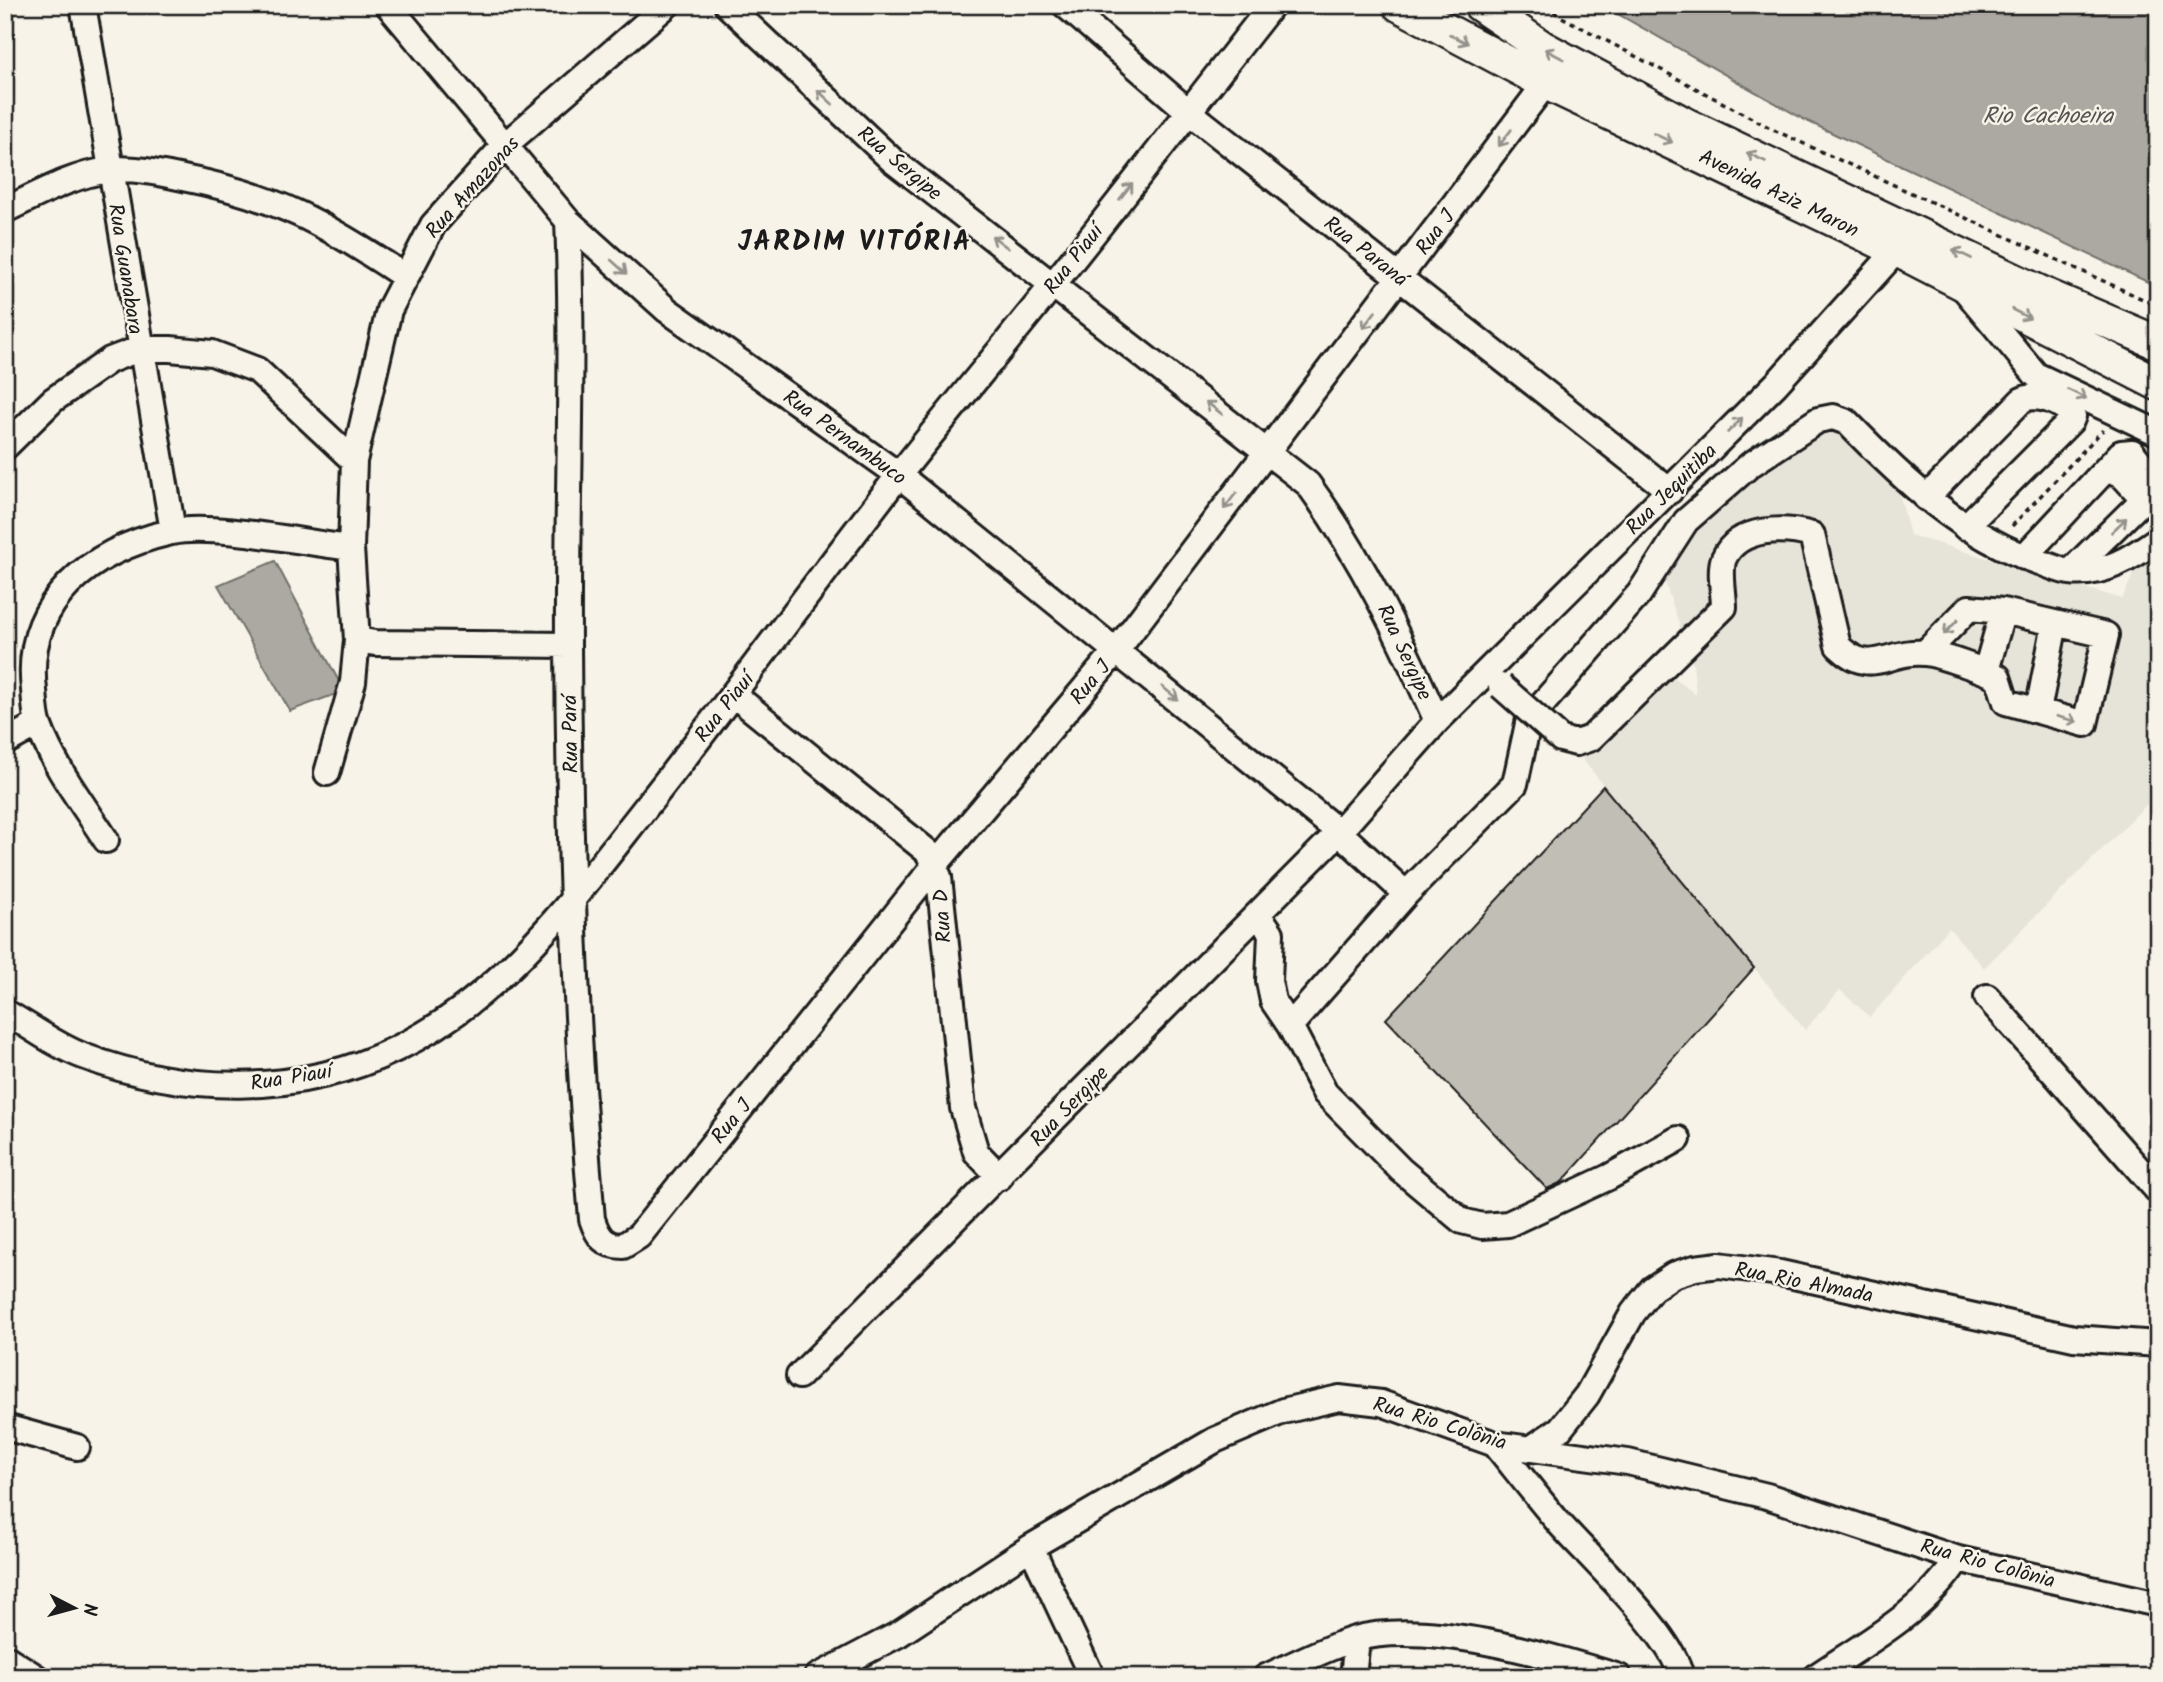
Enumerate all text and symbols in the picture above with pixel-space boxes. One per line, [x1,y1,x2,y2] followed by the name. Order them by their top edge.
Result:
[1448,32,1468,46] one-way arrow
[1544,47,1564,61] one-way arrow
[816,89,834,105] one-way arrow
[1983,99,2115,135] water label: Rio Cachoeira
[849,119,949,210] street label: Rua Sergipe
[1498,128,1512,147] one-way arrow
[418,129,528,247] street label: Rua Amazonas
[1652,132,1673,146] one-way arrow
[1693,141,1864,247] street label: Avenida Aziz Maron
[1746,150,1767,163] one-way arrow
[1118,182,1133,201] one-way arrow
[98,201,151,337] street label: Rua Guanabara
[1408,202,1465,263] street label: Rua J
[1316,208,1416,297] street label: Rua Paraná
[1036,215,1114,302] street label: Rua Piauí
[738,220,972,265] district label: JARDIM VITÓRIA
[991,235,1010,250] one-way arrow
[1952,247,1973,261] one-way arrow
[610,259,628,275] one-way arrow
[2010,307,2031,321] one-way arrow
[1361,310,1376,329] one-way arrow
[775,382,913,495] street label: Rua Pernambuco
[2066,388,2087,401] one-way arrow
[1206,401,1224,416] one-way arrow
[1727,417,1744,434] one-way arrow
[1618,436,1726,544] street label: Rua Jequitiba
[1223,491,1238,509] one-way arrow
[2110,516,2127,533] one-way arrow
[1367,599,1441,707] street label: Rua Sergipe
[1942,618,1959,635] one-way arrow
[1062,652,1121,713] street label: Rua J
[687,663,765,750] street label: Rua Piauí
[1160,686,1178,701] one-way arrow
[554,692,589,774] street label: Rua Pará
[2056,714,2078,727] one-way arrow
[925,888,962,944] street label: Rua D
[248,1055,337,1101] street label: Rua Piauí
[1023,1058,1118,1155] street label: Rua Sergipe
[703,1091,762,1152] street label: Rua J
[1732,1254,1876,1313] street label: Rua Rio Almada
[1368,1388,1511,1460] street label: Rua Rio Colônia
[1916,1531,2059,1598] street label: Rua Rio Colônia
[38,1574,108,1644] north arrow
[73,1602,104,1617] text: N

